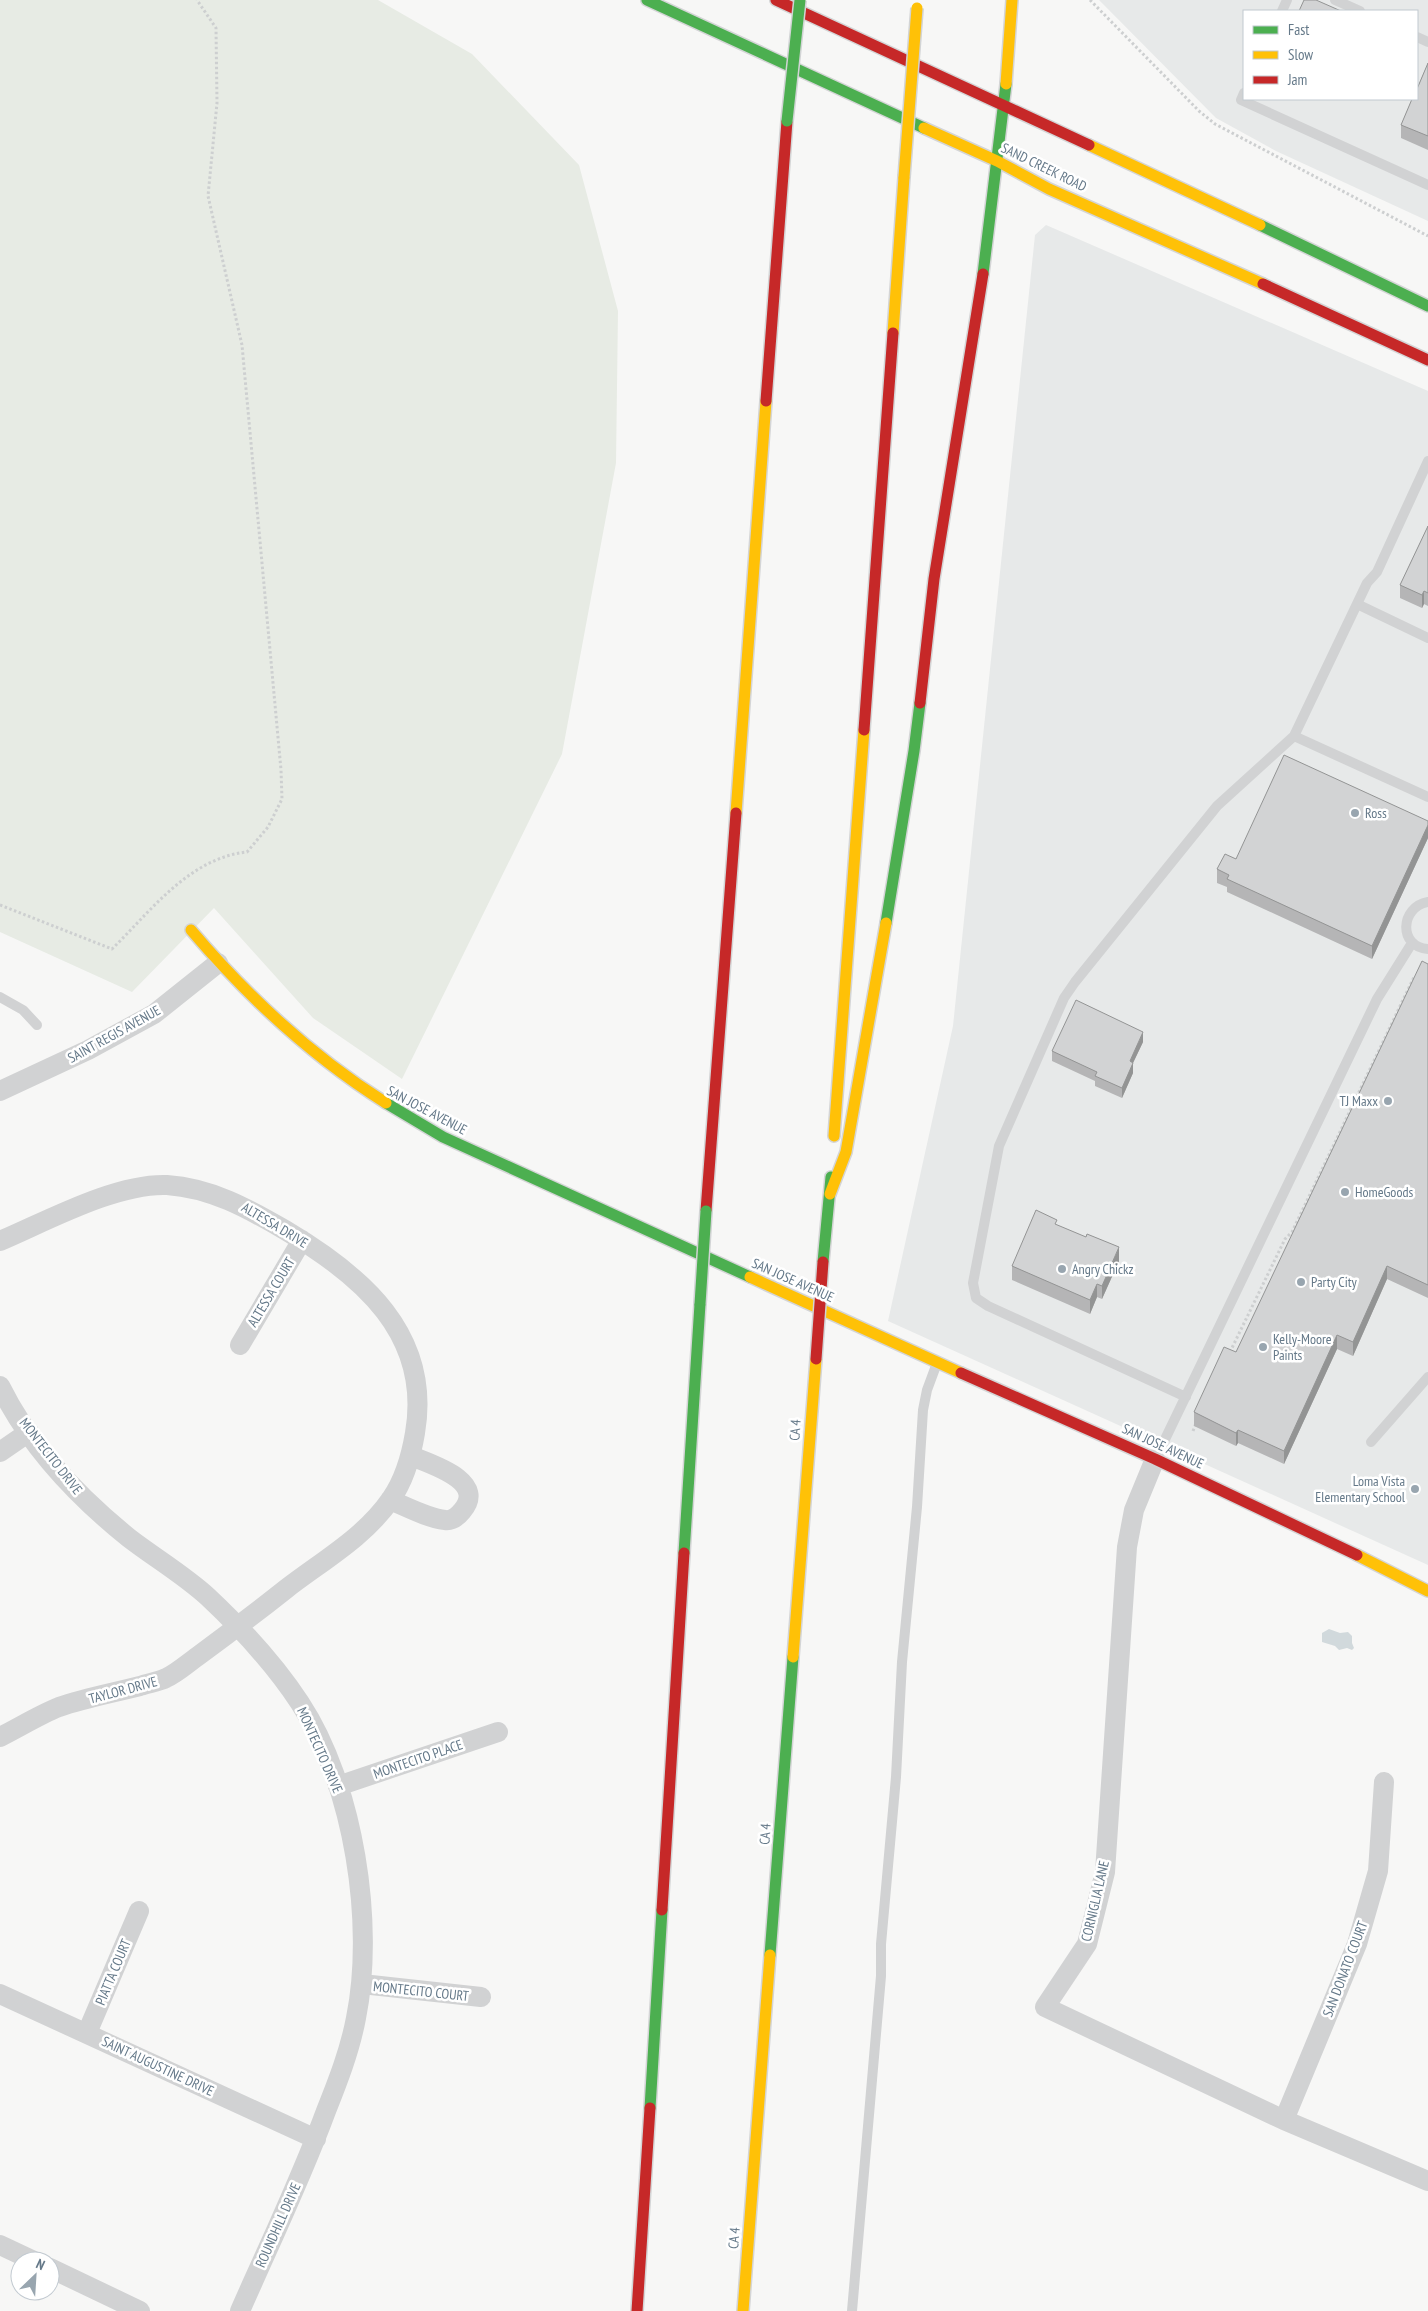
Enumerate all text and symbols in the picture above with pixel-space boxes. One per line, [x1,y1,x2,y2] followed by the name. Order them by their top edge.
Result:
[1243,10,1418,100] legend
[1288,20,1309,39] text: Fast
[1288,45,1313,64] text: Slow
[1287,70,1307,89] text: Jam
[998,139,1090,195] street label: SAND CREEK ROAD
[1365,804,1387,822] place label: Ross
[1349,807,1361,819] marker: Ross
[65,1001,163,1067] street label: SAINT REGIS AVENUE
[384,1081,470,1139] street label: SAN JOSE AVENUE
[1340,1092,1378,1110] place label: TJ Maxx
[1382,1095,1394,1107] marker: TJ Maxx
[1355,1183,1413,1201] place label: HomeGoods
[1339,1186,1351,1198] marker: HomeGoods
[239,1198,311,1252] street label: ALTESSA DRIVE
[243,1253,299,1330] street label: ALTESSA COURT
[749,1254,837,1306] street label: SAN JOSE AVENUE
[1072,1260,1134,1278] place label: Angry Chickz
[1056,1263,1068,1275] marker: Angry Chickz
[1311,1273,1358,1291] place label: Party City
[1295,1276,1307,1288] marker: Party City
[1273,1330,1332,1364] place label: Kelly-Moore Paints
[1257,1341,1269,1353] marker: Kelly-Moore Paints
[15,1414,87,1498] street label: MONTECITO DRIVE
[785,1418,805,1441] street label: CA 4
[1119,1419,1207,1473] street label: SAN JOSE AVENUE
[1315,1472,1406,1506] place label: Loma Vista Elementary School
[1409,1483,1421,1495] marker: Loma Vista Elementary School
[87,1672,159,1708] street label: TAYLOR DRIVE
[293,1704,347,1796] street label: MONTECITO DRIVE
[371,1735,465,1783] street label: MONTECITO PLACE
[755,1822,775,1845] street label: CA 4
[1077,1859,1113,1943] street label: CORNIGLIA LANE
[1318,1918,1372,2020] street label: SAN DONATO COURT
[91,1936,135,2008] street label: PIATTA COURT
[372,1977,470,2005] street label: MONTECITO COURT
[99,2032,217,2100] street label: SAINT AUGUSTINE DRIVE
[251,2180,305,2270] street label: ROUNDHILL DRIVE
[724,2226,744,2249] street label: CA 4
[10,2251,60,2301] north arrow
[33,2254,48,2274] text: N

